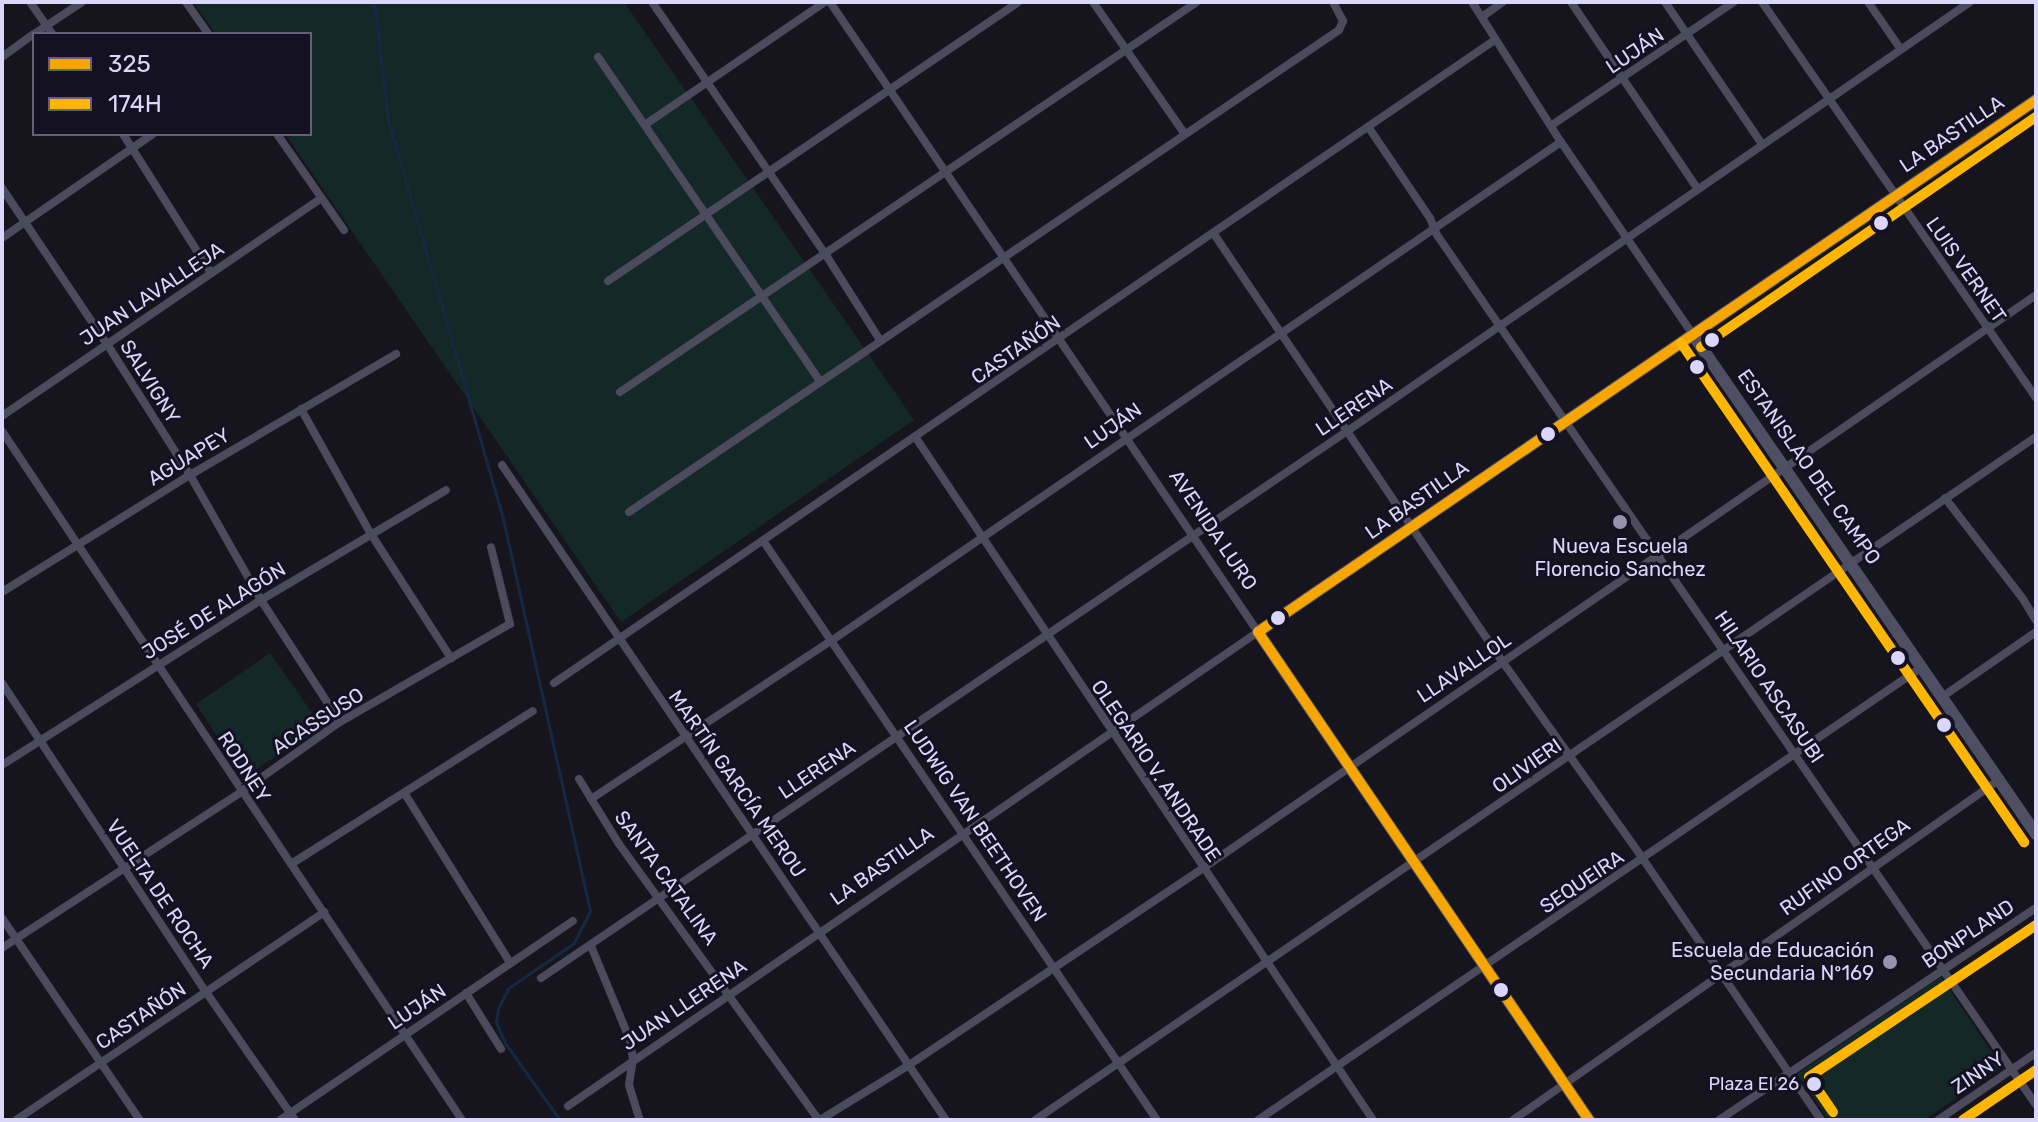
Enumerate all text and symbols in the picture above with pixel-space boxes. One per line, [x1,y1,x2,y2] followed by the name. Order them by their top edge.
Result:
[1601,23,1669,79] street label: LUJÁN
[32,32,312,136] legend
[108,50,151,78] text: 325
[108,90,162,118] text: 174H
[1895,90,2009,178] street label: LA BASTILLA
[1921,212,2011,328] street label: LUIS VERNET
[1873,215,1889,231] unlabelled marker
[76,237,228,351] street label: JUAN LAVALLEJA
[967,310,1065,390] street label: CASTAÑÓN
[1704,332,1720,348] unlabelled marker
[115,336,185,428] street label: SALVIGNY
[1689,359,1705,375] unlabelled marker
[1732,365,1886,569] street label: ESTANISLAO DEL CAMPO
[1311,373,1397,441] street label: LLERENA
[1080,398,1146,454] street label: LUJÁN
[143,423,235,491] street label: AGUAPEY
[1540,426,1556,442] unlabelled marker
[1360,455,1474,545] street label: LA BASTILLA
[1164,465,1262,595] street label: AVENIDA LURO
[1611,513,1629,531] marker: Nueva Escuela Florencio Sanchez
[1534,534,1706,581] place label: Nueva Escuela Florencio Sanchez
[138,557,290,665] street label: JOSÉ DE ALAGÓN
[1709,606,1829,768] street label: HILARIO ASCASUBI
[1270,610,1286,626] unlabelled marker
[1413,628,1515,708] street label: LLAVALLOL
[1890,650,1906,666] unlabelled marker
[1086,675,1226,867] street label: OLEGARIO V. ANDRADE
[268,683,368,759] street label: ACASSUSO
[663,686,811,882] street label: MARTÍN GARCÍA MEROU
[898,715,1052,927] street label: LUDWIG VAN BEETHOVEN
[1936,717,1952,733] unlabelled marker
[212,727,276,807] street label: RODNEY
[1488,733,1566,799] street label: OLIVIERI
[774,736,860,804] street label: LLERENA
[609,806,723,950] street label: SANTA CATALINA
[1775,813,1915,921] street label: RUFINO ORTEGA
[101,815,219,973] street label: VUELTA DE ROCHA
[825,821,939,911] street label: LA BASTILLA
[1535,845,1629,919] street label: SEQUEIRA
[1917,894,2019,974] street label: BONPLAND
[1671,938,1874,985] place label: Escuela de Educación Secundaria Nº169
[1881,953,1899,971] marker: Escuela de Educación Secundaria Nº169
[617,954,751,1056] street label: JUAN LLERENA
[91,977,191,1055] street label: CASTAÑÓN
[383,979,451,1035] street label: LUJÁN
[1493,982,1509,998] unlabelled marker
[1947,1047,2009,1099] street label: ZINNY
[1709,1073,1799,1095] place label: Plaza El 26
[1806,1076,1822,1092] marker: Plaza El 26

